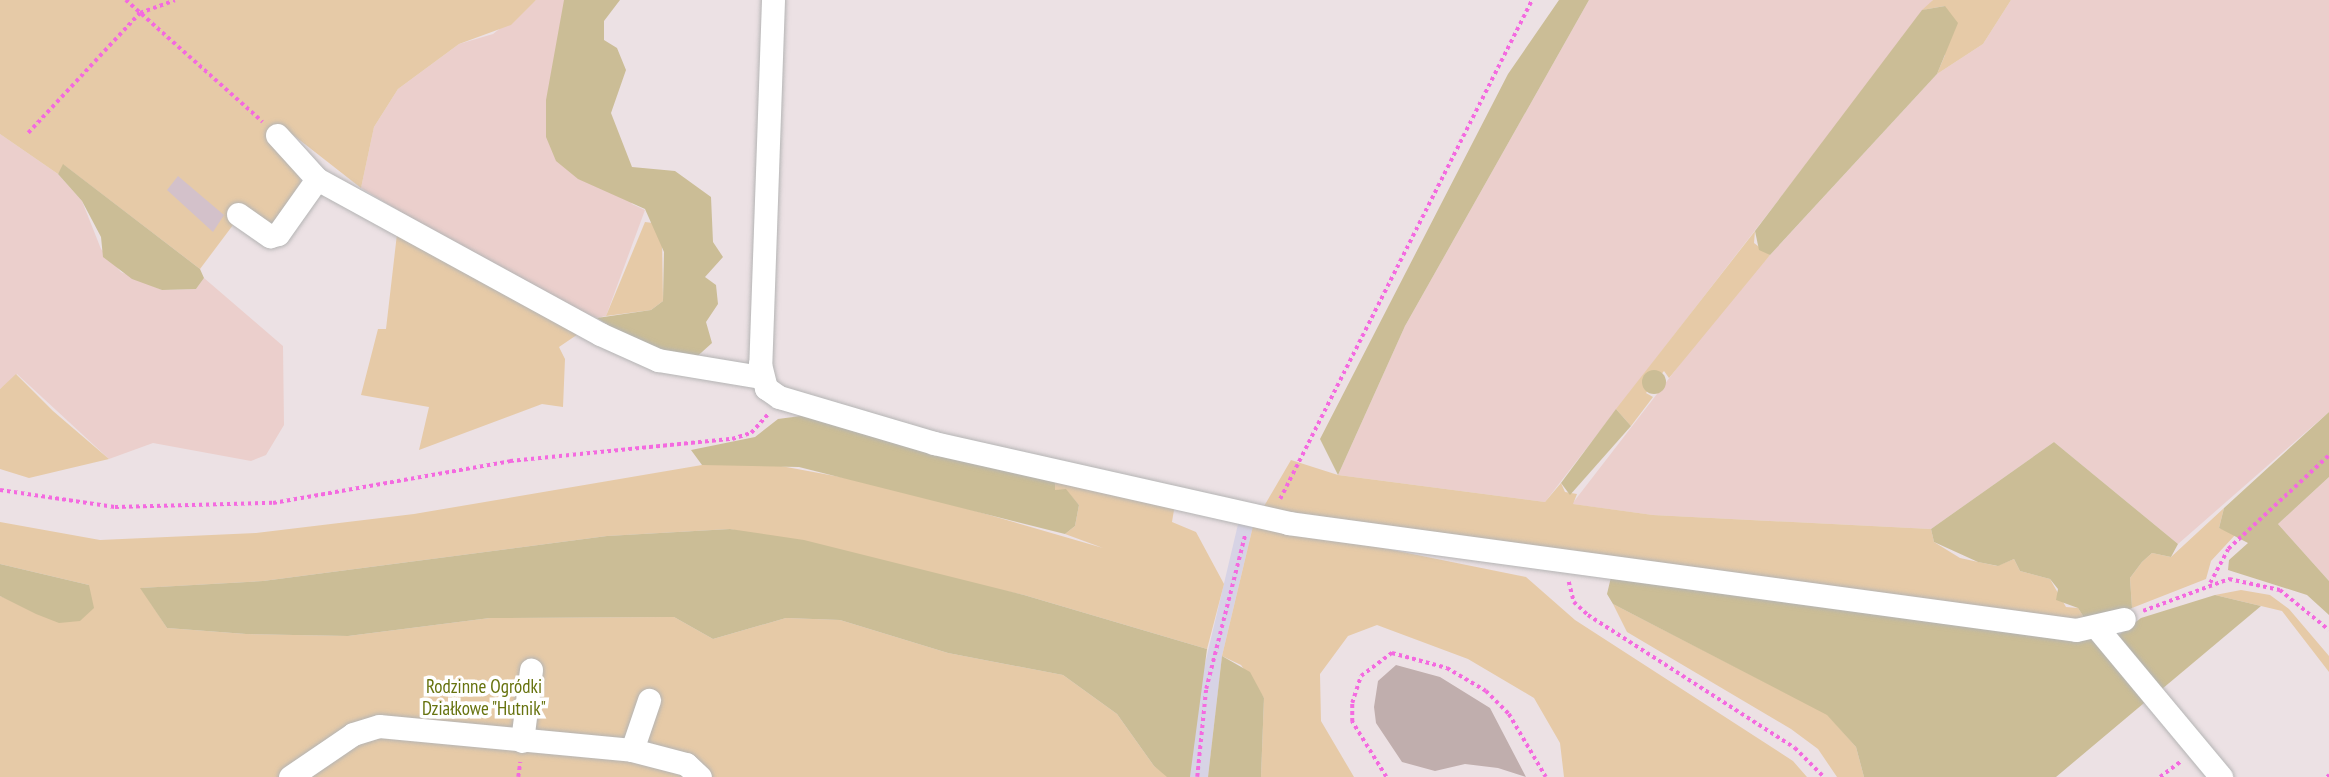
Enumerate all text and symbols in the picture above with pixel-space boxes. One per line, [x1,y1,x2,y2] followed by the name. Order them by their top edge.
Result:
[421,676,547,720] park label: Rodzinne Ogródki Działkowe "Hutnik"

